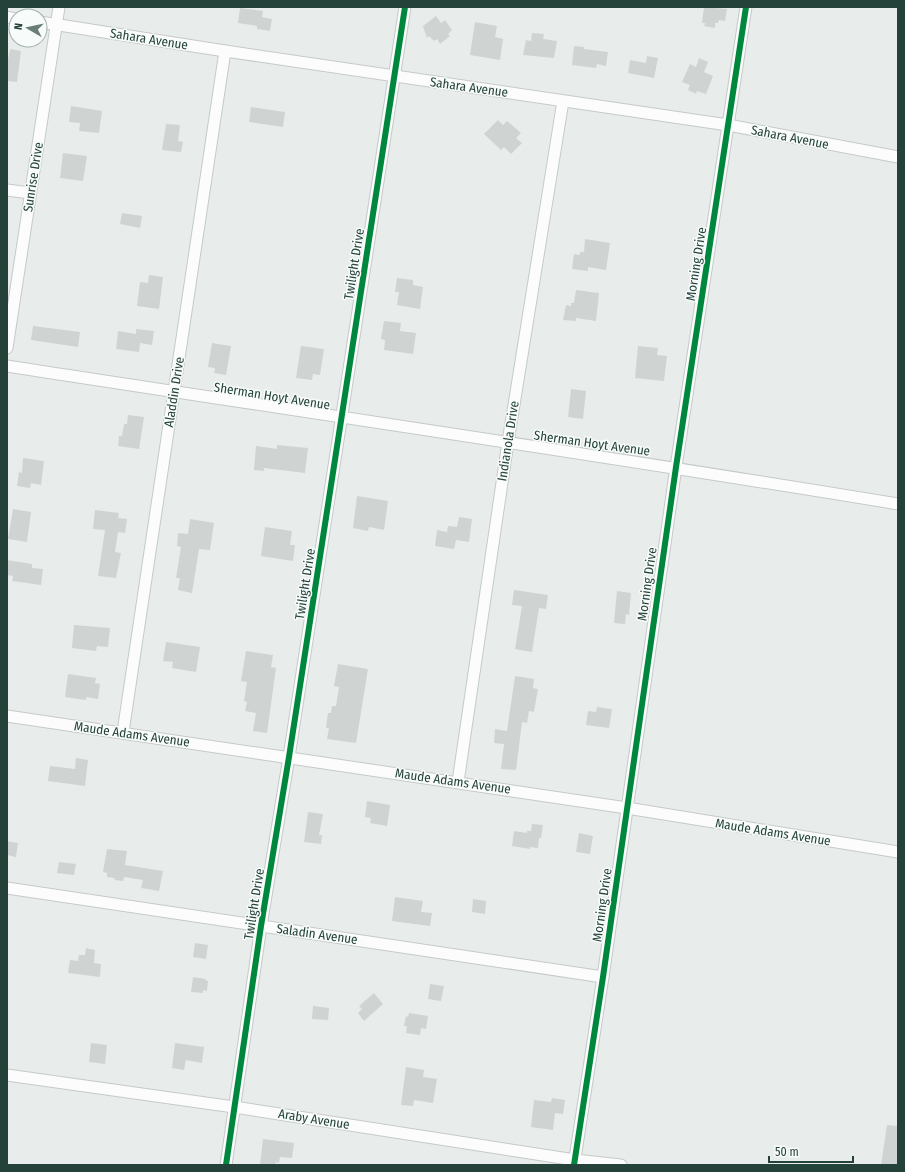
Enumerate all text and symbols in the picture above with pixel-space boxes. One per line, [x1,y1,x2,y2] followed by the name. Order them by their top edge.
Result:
[8,8,48,48] north arrow
[12,22,26,31] text: N
[109,25,189,53] street label: Sahara Avenue
[429,74,509,100] street label: Sahara Avenue
[750,122,830,152] street label: Sahara Avenue
[20,141,46,213] street label: Sunrise Drive
[683,226,709,302] street label: Morning Drive
[341,227,367,301] street label: Twilight Drive
[161,356,187,428] street label: Aladdin Drive
[213,379,331,413] street label: Sherman Hoyt Avenue
[494,400,522,482] street label: Indianola Drive
[533,427,651,459] street label: Sherman Hoyt Avenue
[634,546,660,622] street label: Morning Drive
[292,547,318,621] street label: Twilight Drive
[73,718,191,750] street label: Maude Adams Avenue
[394,765,512,797] street label: Maude Adams Avenue
[714,815,832,849] street label: Maude Adams Avenue
[241,867,267,941] street label: Twilight Drive
[589,867,615,943] street label: Morning Drive
[276,921,358,947] street label: Saladin Avenue
[277,1106,351,1132] street label: Araby Avenue
[769,1138,853,1164] scale bar
[775,1145,799,1159] text: 50 m

